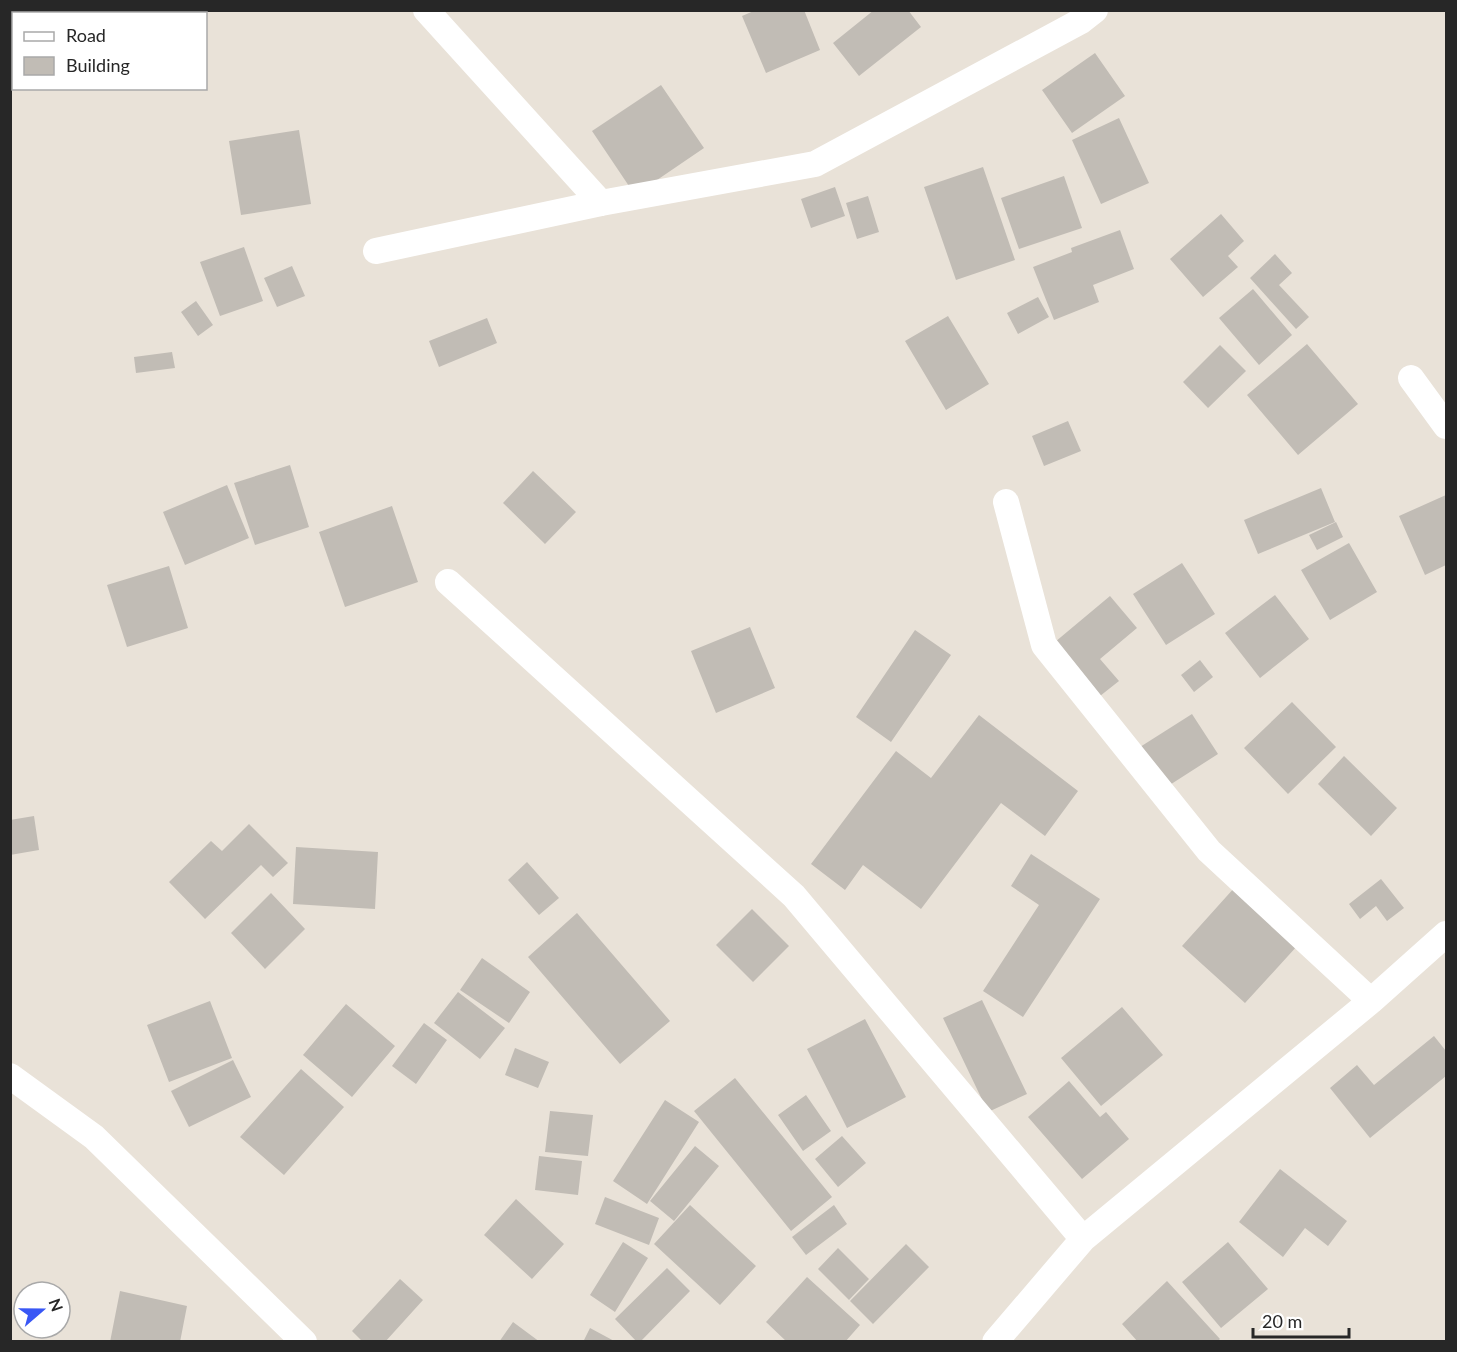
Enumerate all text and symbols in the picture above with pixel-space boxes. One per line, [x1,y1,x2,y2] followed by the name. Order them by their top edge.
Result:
[12,12,207,90] legend
[66,24,106,46] text: Road
[66,54,130,76] text: Building
[12,1280,72,1340] north arrow
[46,1296,68,1314] text: N
[1253,1301,1349,1339] scale bar
[1262,1310,1302,1332] text: 20 m

